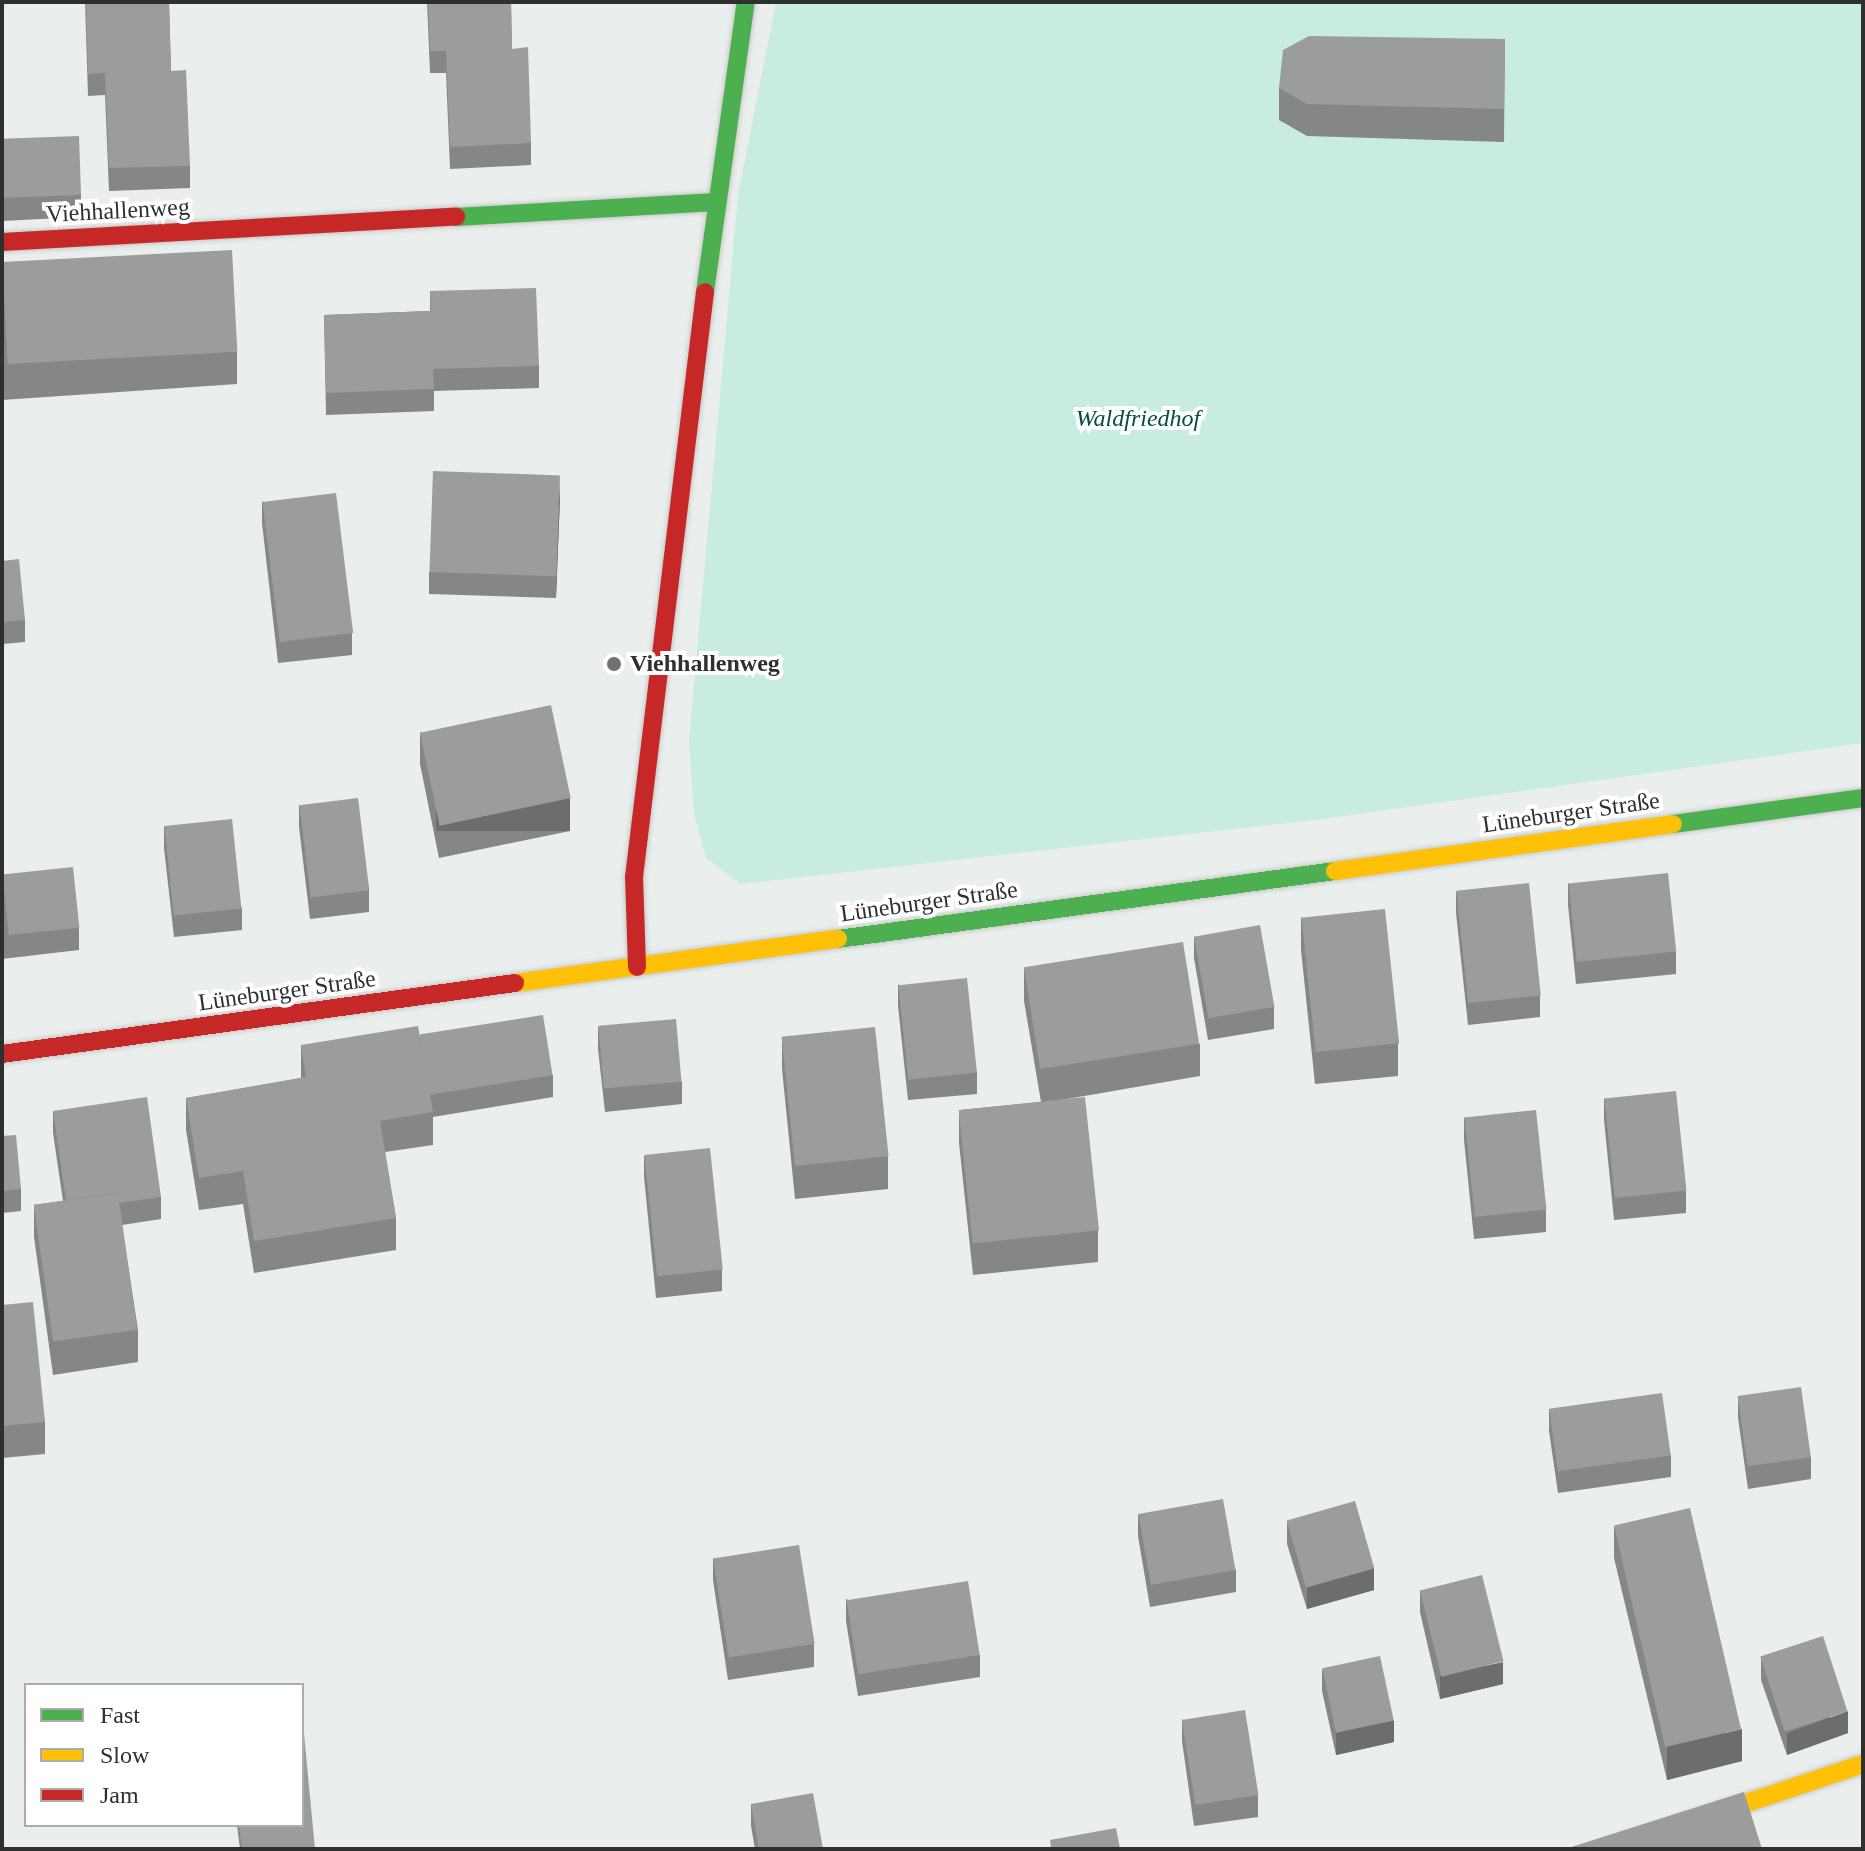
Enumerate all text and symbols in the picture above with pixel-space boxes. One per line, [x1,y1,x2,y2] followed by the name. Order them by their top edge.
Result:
[45,193,191,229] street label: Viehhallenweg
[1076,405,1200,433] park label: Waldfriedhof
[630,650,780,678] place label: Viehhallenweg
[605,655,623,673] marker: Viehhallenweg
[1480,786,1662,840] street label: Lüneburger Straße
[838,875,1020,929] street label: Lüneburger Straße
[196,964,378,1018] street label: Lüneburger Straße
[24,1683,304,1827] legend
[100,1702,140,1728] text: Fast
[100,1742,149,1768] text: Slow
[100,1782,139,1808] text: Jam

